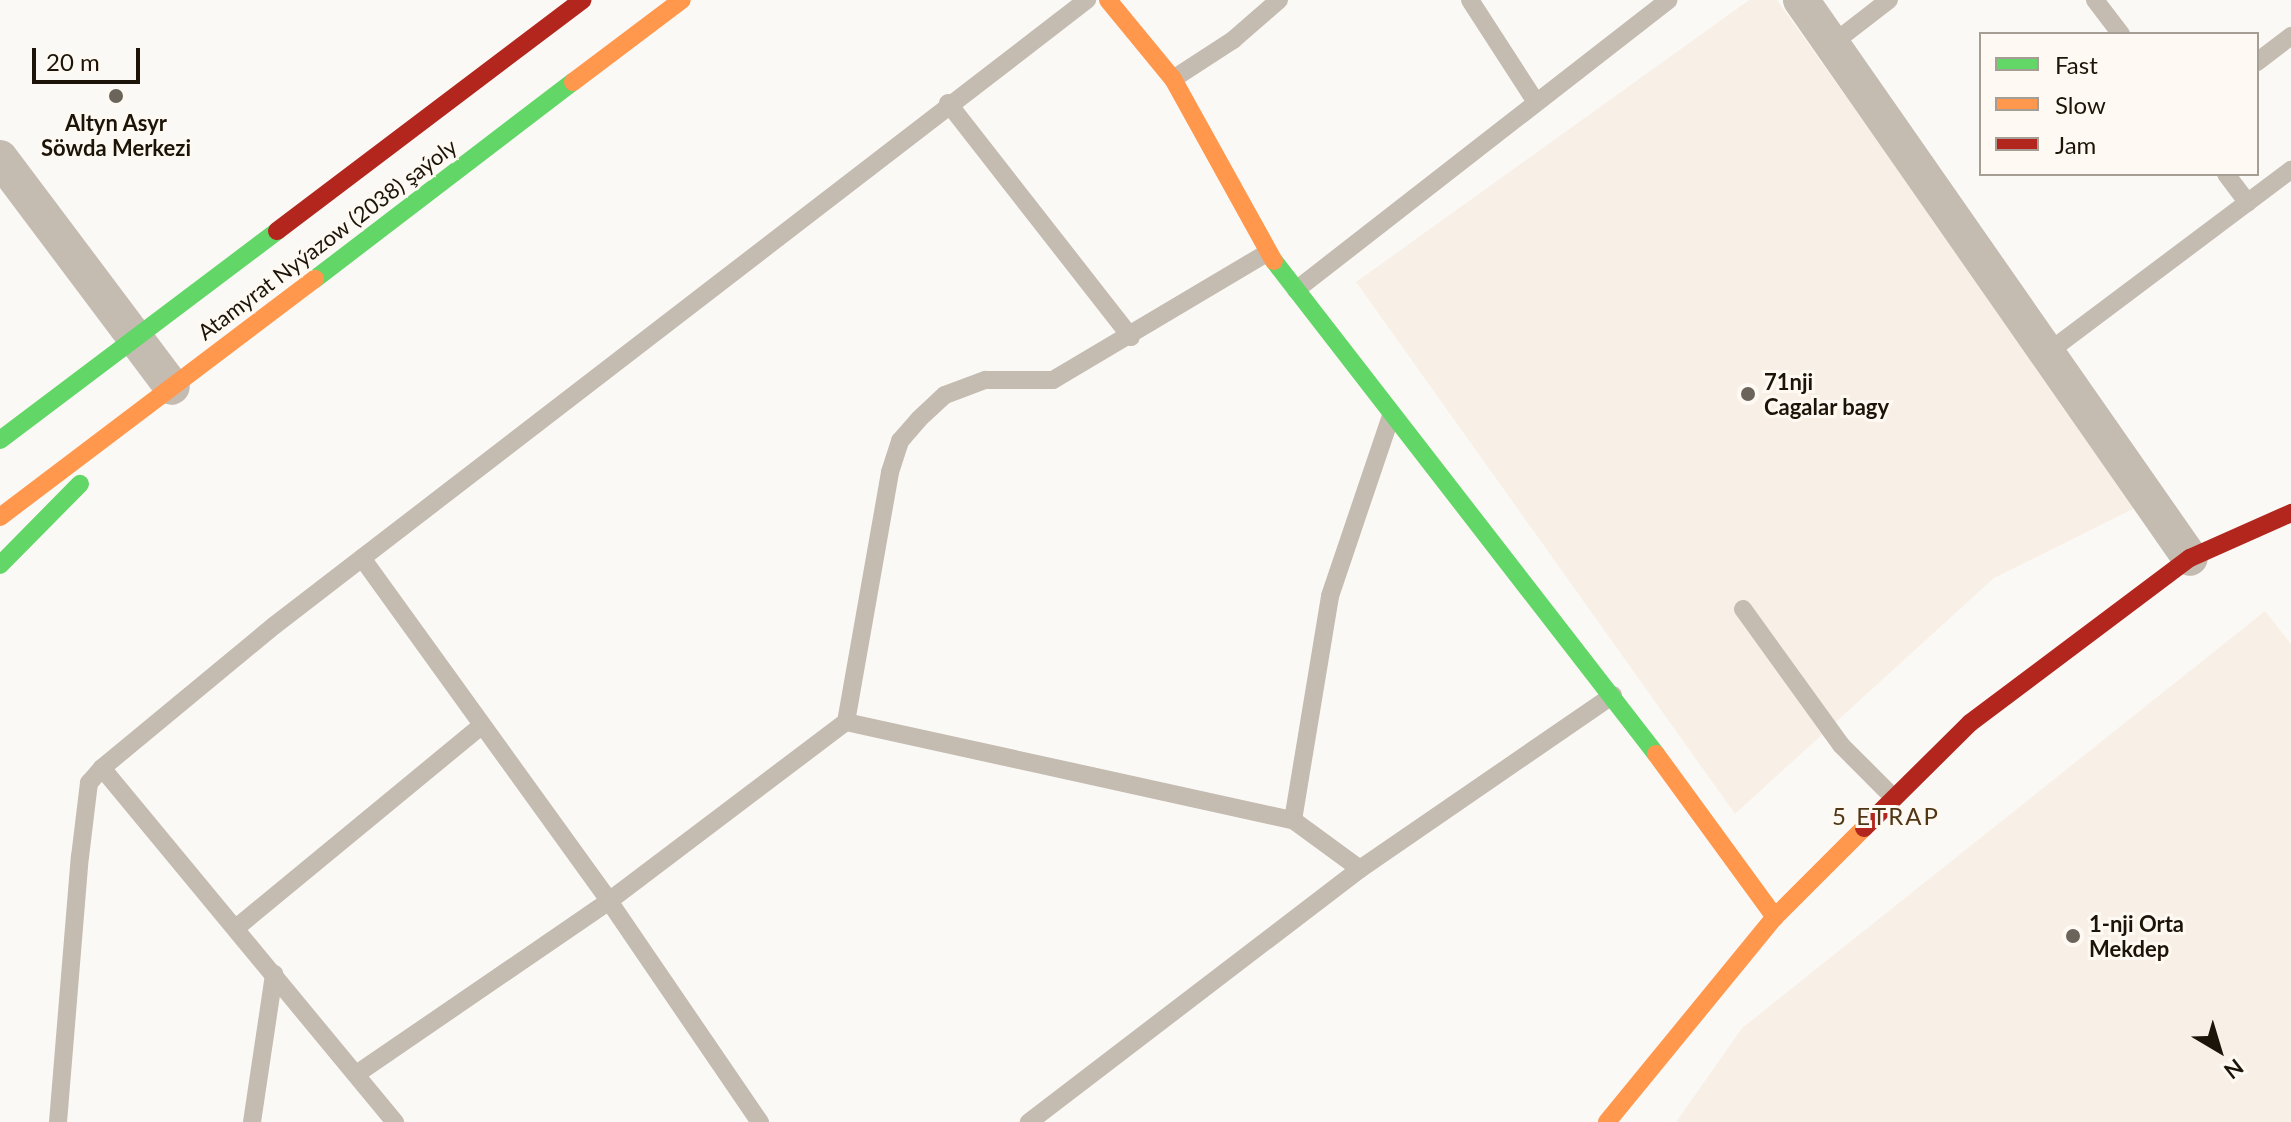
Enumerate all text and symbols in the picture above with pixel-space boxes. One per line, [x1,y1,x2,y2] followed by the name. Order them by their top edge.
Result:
[36,32,144,82] scale bar
[1979,32,2259,176] legend
[46,47,100,76] text: 20 m
[2055,50,2098,79] text: Fast
[107,87,125,105] marker: Altyn Asyr Söwda Merkezi
[2055,90,2106,119] text: Slow
[41,109,191,160] place label: Altyn Asyr Söwda Merkezi
[2055,130,2096,159] text: Jam
[192,133,462,345] street label: Atamyrat Nyýazow (2038) şaýoly
[1764,368,1890,420] place label: 71nji Cagalar bagy
[1739,385,1757,403] marker: 71nji Cagalar bagy
[1832,802,1940,830] district label: 5 ETRAP
[2089,910,2184,962] place label: 1-nji Orta Mekdep
[2064,927,2082,945] marker: 1-nji Orta Mekdep
[2179,1010,2259,1090] north arrow
[2219,1053,2249,1085] text: N

